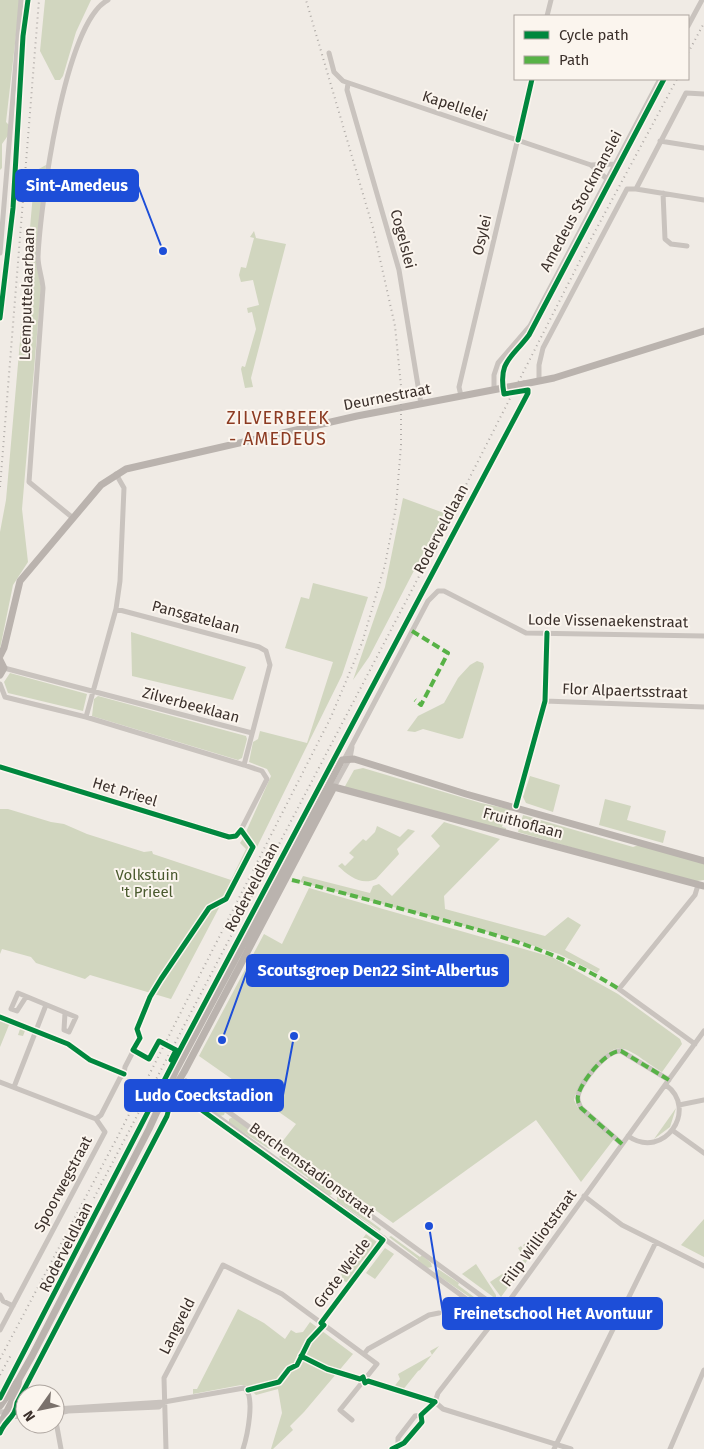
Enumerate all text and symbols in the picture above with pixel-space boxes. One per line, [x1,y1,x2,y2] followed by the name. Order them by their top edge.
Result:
[514,15,689,80] legend
[559,26,629,44] text: Cycle path
[559,51,589,69] text: Path
[420,87,490,125] street label: Kapellelei
[536,127,626,275] street label: Amedeus Stockmanslei
[16,170,138,201] callout: Sint-Amedeus
[26,176,128,195] text: Sint-Amedeus
[386,207,420,271] street label: Cogelslei
[469,213,495,257] street label: Osylei
[16,227,38,361] street label: Leemputtelaarbaan
[342,380,433,414] street label: Deurnestraat
[226,407,330,450] district label: ZILVERBEEK - AMEDEUS
[410,481,472,577] street label: Roderveldlaan
[150,597,242,637] street label: Pansgatelaan
[528,611,689,631] street label: Lode Vissenaekenstraat
[562,680,689,702] street label: Flor Alpaertsstraat
[140,683,242,727] street label: Zilverbeeklaan
[90,774,160,811] street label: Het Prieel
[481,804,565,842] street label: Fruithoflaan
[221,839,283,935] street label: Roderveldlaan
[116,866,178,901] park label: Volkstuin 't Prieel
[247,955,508,986] callout: Scoutsgroep Den22 Sint-Albertus
[258,961,499,980] text: Scoutsgroep Den22 Sint-Albertus
[125,1080,283,1111] callout: Ludo Coeckstadion
[135,1086,273,1105] text: Ludo Coeckstadion
[246,1119,379,1222] street label: Berchemstadionstraat
[30,1132,96,1235] street label: Spoorwegstraat
[498,1185,581,1290] street label: Filip Williotstraat
[36,1199,96,1295] street label: Roderveldlaan
[310,1235,374,1311] street label: Grote Weide
[155,1295,199,1357] street label: Langveld
[443,1298,662,1329] callout: Freinetschool Het Avontuur
[453,1304,653,1323] text: Freinetschool Het Avontuur
[15,1384,65,1434] north arrow
[20,1407,39,1424] text: N

